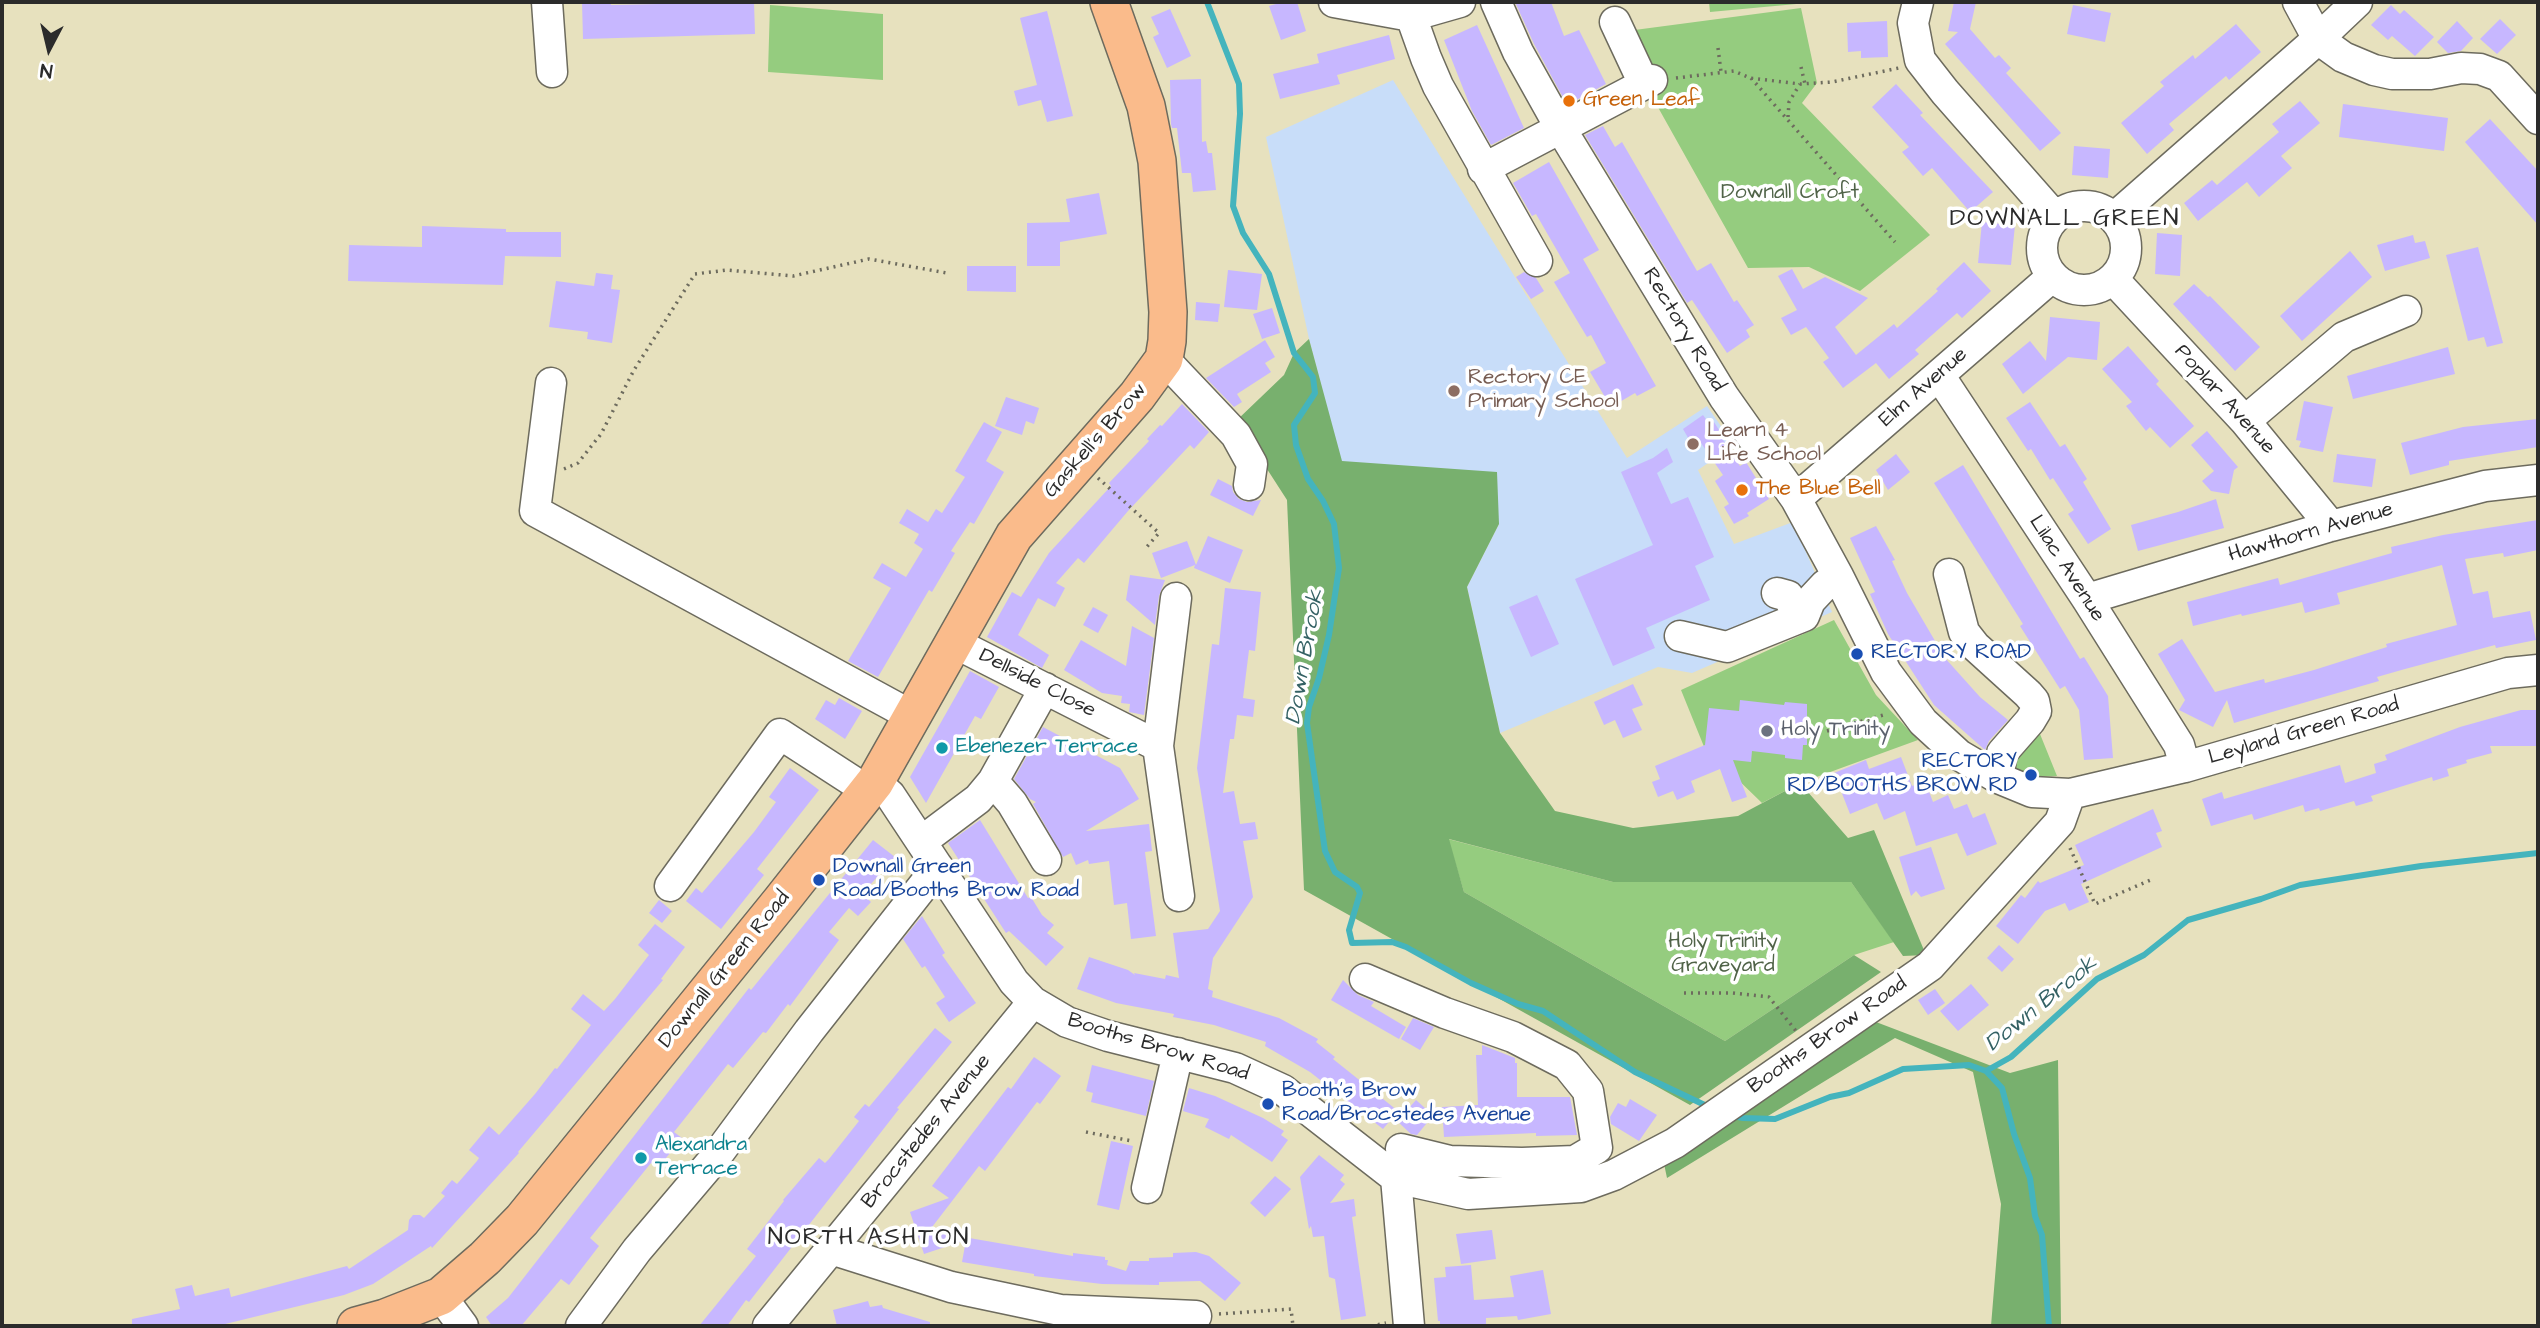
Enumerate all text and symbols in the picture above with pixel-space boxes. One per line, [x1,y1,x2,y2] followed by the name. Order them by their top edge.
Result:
[14,14,84,84] north arrow
[39,56,54,84] text: N
[1583,88,1700,114] place label: Green Leaf
[1561,93,1577,109] marker: Green Leaf
[1721,181,1859,207] park label: Downall Croft
[1951,206,2179,234] district label: DOWNALL GREEN
[1636,264,1730,396] street label: Rectory Road
[2168,340,2280,460] street label: Poplar Avenue
[1875,343,1973,433] street label: Elm Avenue
[1468,366,1619,416] place label: Rectory CE Primary School
[1039,378,1153,504] street label: Gaskell's Brow
[1446,383,1462,399] marker: Rectory CE Primary School
[1707,419,1821,469] place label: Learn 4 Life School
[1685,436,1701,452] marker: Learn 4 Life School
[1756,477,1881,503] place label: The Blue Bell
[1734,482,1750,498] marker: The Blue Bell
[2226,497,2396,569] street label: Hawthorn Avenue
[2022,511,2110,627] street label: Lilac Avenue
[1281,588,1331,726] water label: Down Brook
[1871,641,2031,667] place label: RECTORY ROAD
[974,644,1100,724] street label: Dellside Close
[1849,646,1865,662] marker: RECTORY ROAD
[2206,693,2402,771] street label: Leyland Green Road
[1781,718,1890,744] place label: Holy Trinity
[1759,723,1775,739] marker: Holy Trinity
[956,735,1138,761] place label: Ebenezer Terrace
[934,740,950,756] marker: Ebenezer Terrace
[1787,750,2017,800] place label: RECTORY RD/BOOTHS BROW RD
[2023,767,2039,783] marker: RECTORY RD/BOOTHS BROW RD
[833,855,1079,905] place label: Downall Green Road/Booths Brow Road
[811,872,827,888] marker: Downall Green Road/Booths Brow Road
[654,886,796,1054] street label: Downall Green Road
[1668,930,1778,980] park label: Holy Trinity Graveyard
[1980,951,2104,1059] water label: Down Brook
[1744,972,1912,1100] street label: Booths Brow Road
[1064,1008,1252,1088] street label: Booths Brow Road
[857,1050,997,1214] street label: Brocstedes Avenue
[1282,1079,1531,1129] place label: Booth's Brow Road/Brocstedes Avenue
[1260,1096,1276,1112] marker: Booth's Brow Road/Brocstedes Avenue
[655,1133,747,1183] place label: Alexandra Terrace
[633,1150,649,1166] marker: Alexandra Terrace
[769,1225,969,1253] district label: NORTH ASHTON

